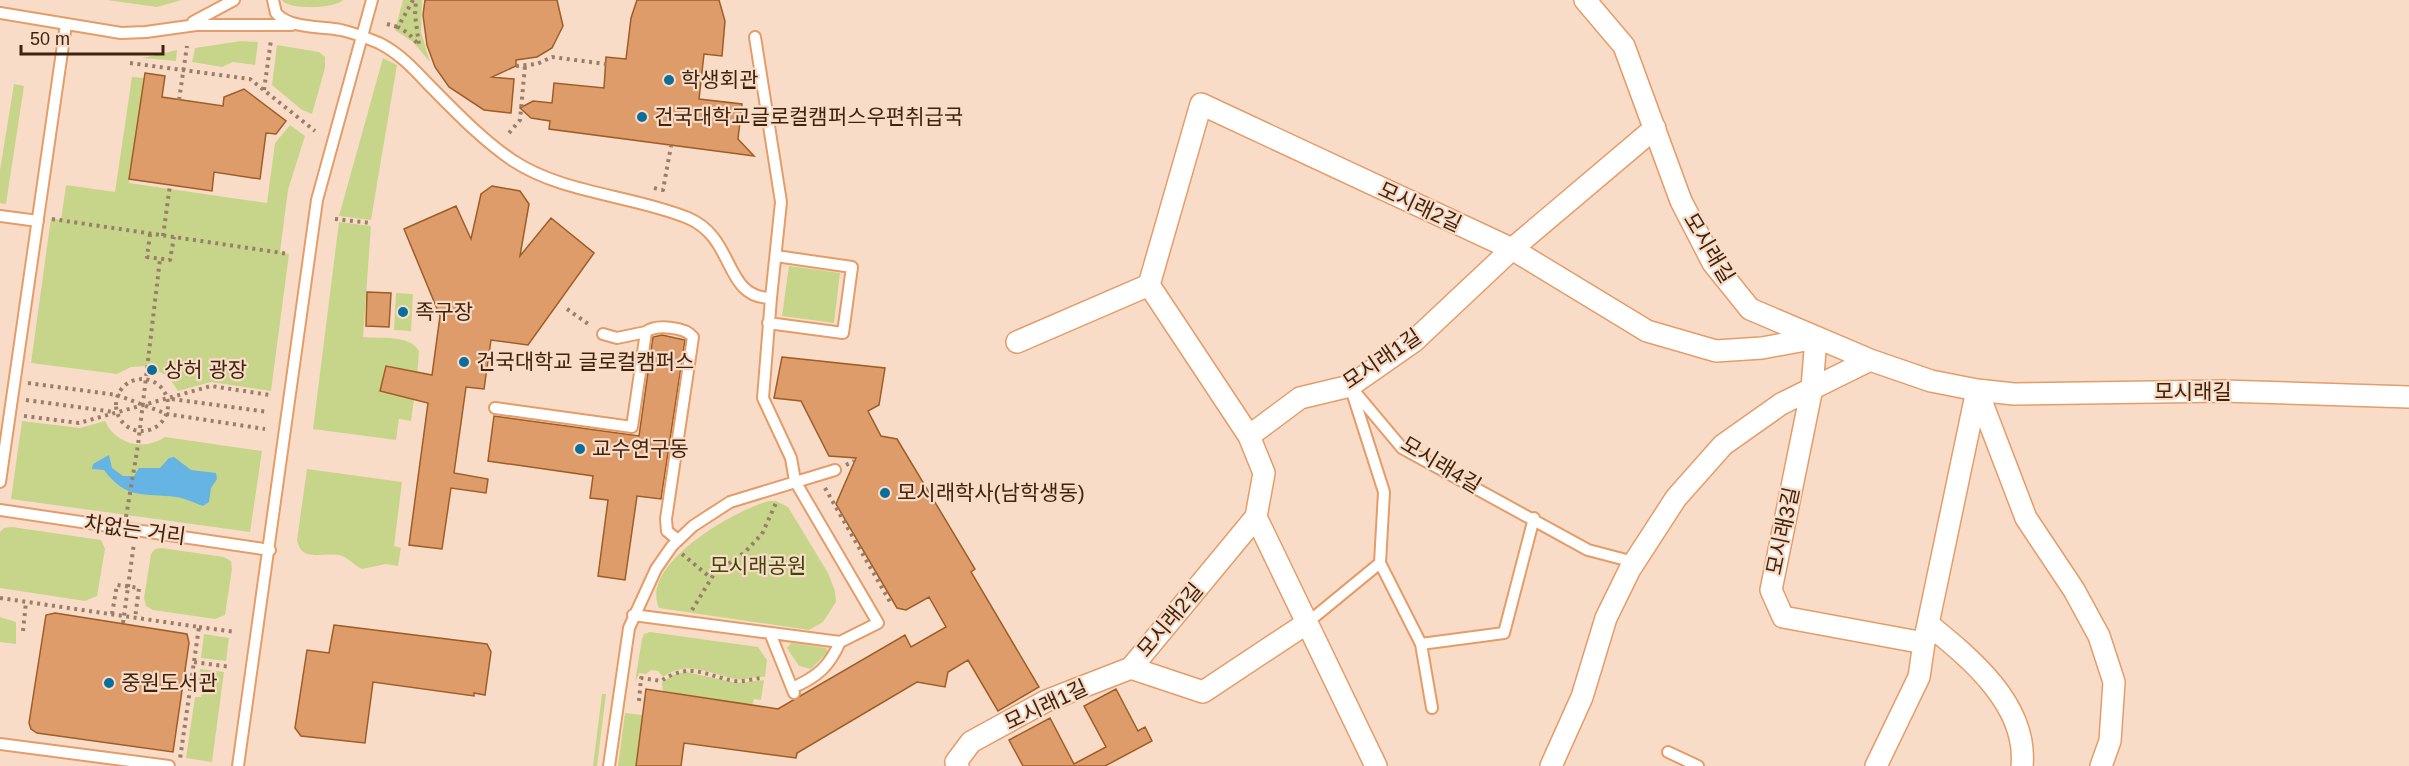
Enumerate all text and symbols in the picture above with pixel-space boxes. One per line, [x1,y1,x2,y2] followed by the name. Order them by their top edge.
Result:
[21,18,164,56] scale bar
[30,29,70,49] text: 50 m
[681,68,758,91] place label: 학생회관
[662,73,676,87] marker: 학생회관
[654,105,963,128] place label: 건국대학교글로컬캠퍼스우편취급국
[635,110,649,124] marker: 건국대학교글로컬캠퍼스우편취급국
[1375,177,1465,236] street label: 모시래2길
[1680,209,1739,287] street label: 모시래길
[415,300,473,323] place label: 족구장
[396,305,410,319] marker: 족구장
[1338,324,1425,393] street label: 모시래1길
[476,350,694,373] place label: 건국대학교 글로컬캠퍼스
[457,355,471,369] marker: 건국대학교 글로컬캠퍼스
[164,358,247,381] place label: 상허 광장
[145,363,159,377] marker: 상허 광장
[2154,380,2232,403] street label: 모시래길
[1397,432,1485,497] street label: 모시래4길
[592,437,689,460] place label: 교수연구동
[573,442,587,456] marker: 교수연구동
[897,481,1085,504] place label: 모시래학사(남학생동)
[1762,485,1803,577] street label: 모시래3길
[878,486,892,500] marker: 모시래학사(남학생동)
[83,511,187,548] street label: 차없는 거리
[710,554,806,577] park label: 모시래공원
[1132,578,1207,661] street label: 모시래2길
[121,671,218,694] place label: 중원도서관
[1001,675,1091,734] street label: 모시래1길
[102,676,116,690] marker: 중원도서관

